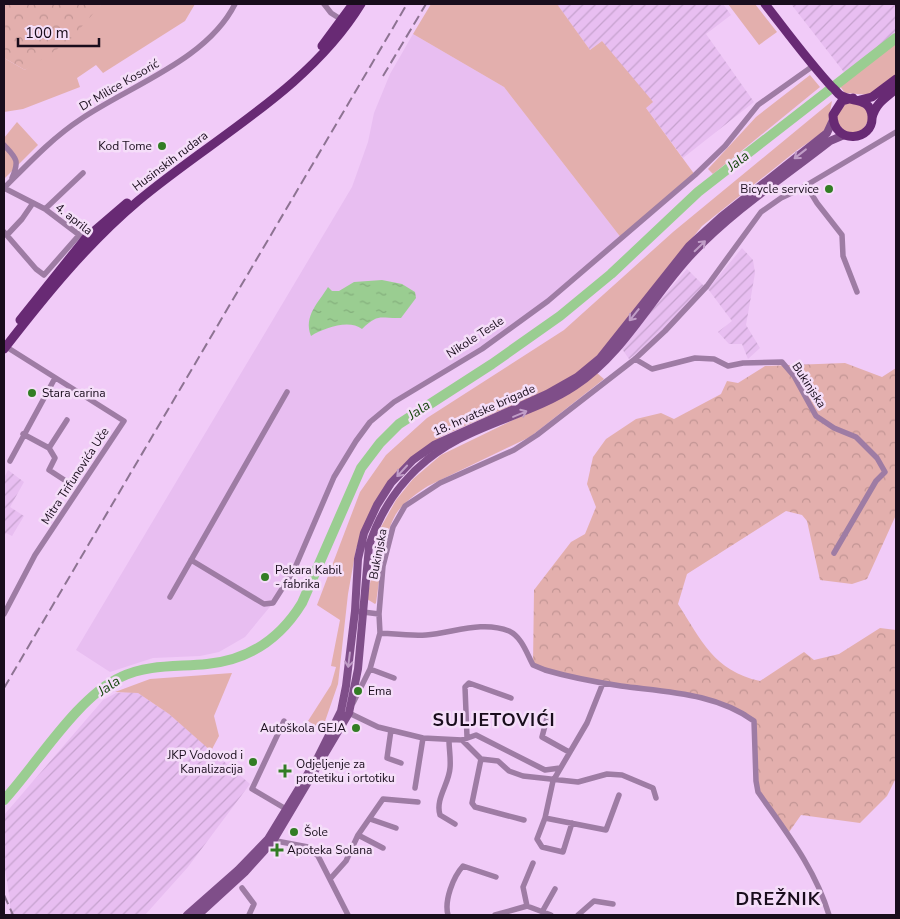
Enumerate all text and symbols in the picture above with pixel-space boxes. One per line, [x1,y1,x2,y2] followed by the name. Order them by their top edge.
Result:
[18,15,99,47] scale bar
[25,23,69,43] text: 100 m
[76,55,162,114] street label: Dr Milice Kosorić
[129,127,211,195] street label: Husinskih rudara
[98,138,152,154] place label: Kod Tome
[156,140,168,152] marker: Kod Tome
[722,146,753,176] water label: Jala
[794,149,807,160] one-way arrow
[740,181,819,197] place label: Bicycle service
[823,183,835,195] marker: Bicycle service
[52,199,96,239] street label: 4. aprila
[694,240,706,252] one-way arrow
[628,308,639,321] one-way arrow
[443,312,507,362] street label: Nikole Tesle
[788,359,830,411] street label: Bukinjska
[430,380,538,440] street label: 18. hrvatske brigade
[42,385,106,401] place label: Stara carina
[26,387,38,399] marker: Stara carina
[403,396,434,425] water label: Jala
[512,409,527,419] one-way arrow
[38,424,112,528] street label: Mitra Trifunovića Uče
[396,465,408,478] one-way arrow
[365,527,391,581] street label: Bukinjska
[275,562,342,592] place label: Pekara Kabil - fabrika
[259,571,271,583] marker: Pekara Kabil - fabrika
[344,651,354,667] one-way arrow
[93,672,124,701] water label: Jala
[368,683,392,699] place label: Ema
[352,685,364,697] marker: Ema
[433,708,555,732] district label: SULJETOVIĆI
[260,720,346,736] place label: Autoškola GEJA
[350,722,362,734] marker: Autoškola GEJA
[166,747,243,777] place label: JKP Vodovod i Kanalizacija
[247,756,259,768] marker: JKP Vodovod i Kanalizacija
[296,756,395,786] place label: Odjeljenje za protetiku i ortotiku
[278,764,292,778] marker: Odjeljenje za protetiku i ortotiku
[304,824,328,840] place label: Šole
[288,826,300,838] marker: Šole
[287,842,372,858] place label: Apoteka Solana
[271,844,283,856] marker: Apoteka Solana
[735,887,821,911] district label: DREŽNIK

